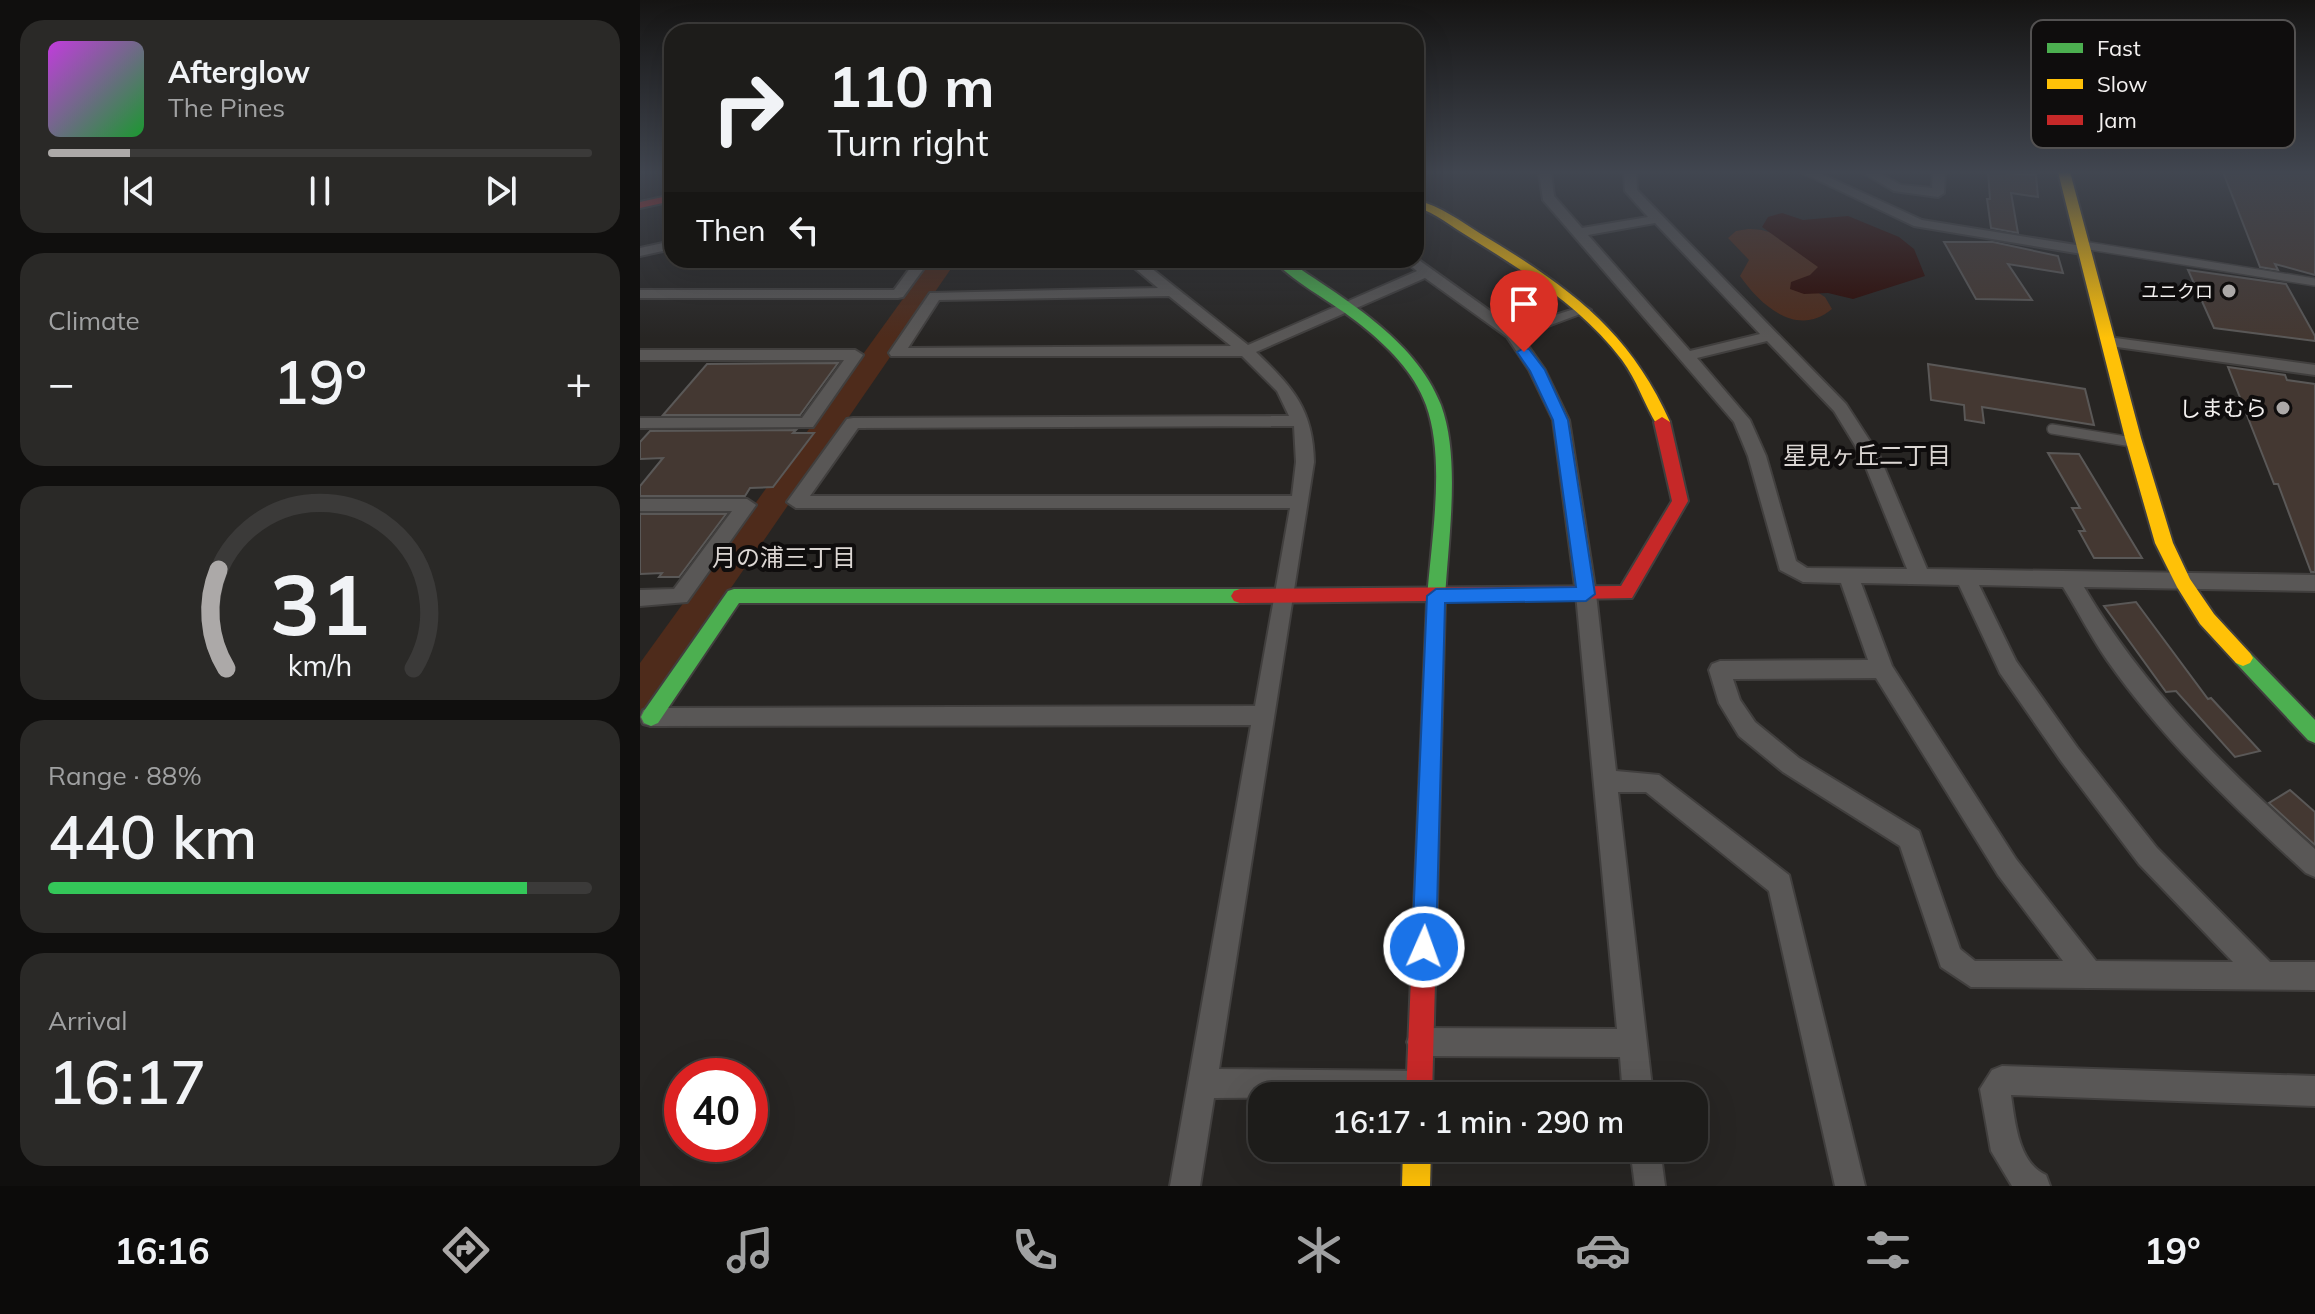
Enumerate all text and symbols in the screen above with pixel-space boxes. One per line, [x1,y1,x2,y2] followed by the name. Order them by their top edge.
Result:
[2031,20,2295,148] legend
[2097,34,2141,62] text: Fast
[828,51,995,121] text: 110 m
[168,53,310,91] text: Afterglow
[696,56,800,160] icon: right
[2097,70,2147,98] text: Slow
[168,91,285,124] text: The Pines
[2097,106,2137,134] text: Jam
[828,120,989,165] text: Turn right
[117,169,161,213] icon: previous
[298,169,342,213] icon: pause
[479,169,523,213] icon: next
[782,208,826,252] icon: left
[696,211,766,249] text: Then
[1490,270,1558,352] pin
[2141,280,2213,303] place label: ユニクロ
[1502,282,1546,326] icon: arrive
[2220,282,2238,300] marker: ユニクロ
[48,304,140,337] text: Climate
[273,344,367,419] text: 19°
[48,355,74,410] text: −
[566,355,592,410] text: +
[2179,394,2267,422] place label: しまむら
[2274,399,2292,417] marker: しまむら
[1783,440,1951,470] district label: 星見ヶ丘二丁目
[712,542,856,572] district label: 月の浦三丁目
[270,551,370,656] text: 31
[288,647,352,683] text: km/h
[48,759,202,792] text: Range · 88%
[48,799,257,874] text: 440 km
[1382,905,1466,989] position arrow
[48,1004,128,1037] text: Arrival
[48,1044,206,1119] text: 16:17
[664,1058,768,1162] speed limit sign: 40
[1332,1103,1624,1141] text: 16:17 · 1 min · 290 m
[438,1222,494,1278] icon: directions
[722,1222,778,1278] icon: music
[1007,1222,1063,1278] icon: phone
[1291,1222,1347,1278] icon: climate
[1575,1222,1631,1278] icon: car
[1860,1222,1916,1278] icon: filters
[114,1228,210,1273] text: 16:16
[2144,1228,2201,1273] text: 19°

